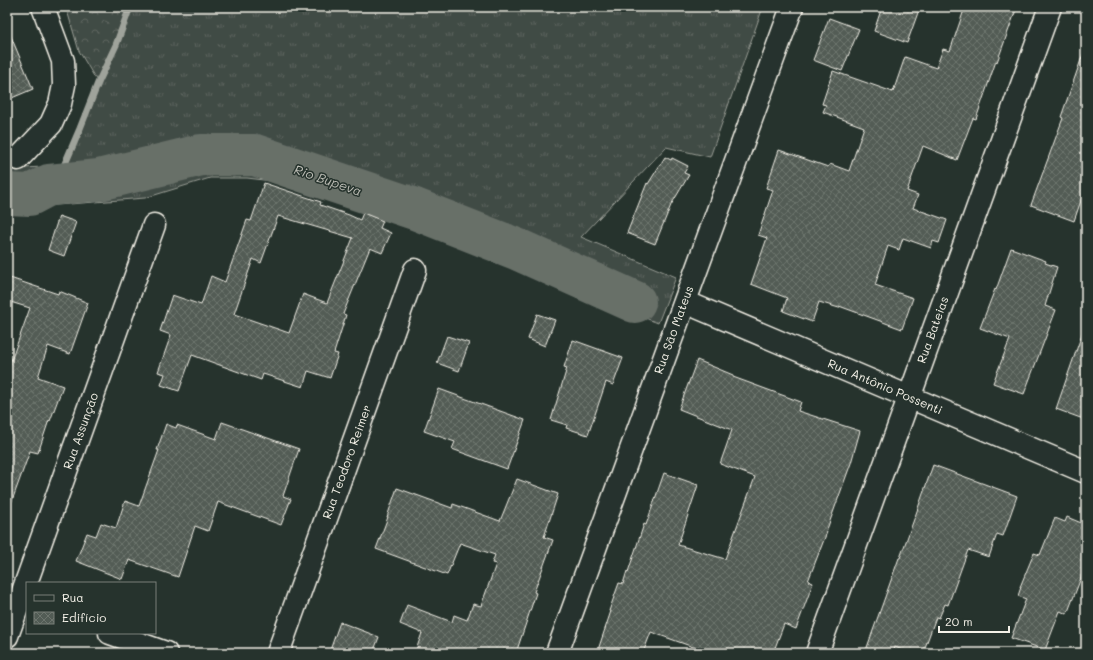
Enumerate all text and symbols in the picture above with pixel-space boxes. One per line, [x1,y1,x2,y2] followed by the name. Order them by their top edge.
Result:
[292,160,364,199] water label: Rio Bupeva
[650,283,697,376] street label: Rua São Mateus
[913,294,952,365] street label: Rua Bateias
[825,355,945,418] street label: Rua Antônio Possenti
[59,390,101,471] street label: Rua Assunção
[318,402,374,521] street label: Rua Teodoro Reimer
[26,582,156,634] legend
[62,589,84,605] text: Rua
[939,608,1009,634] scale bar
[62,609,106,625] text: Edifício
[945,613,973,629] text: 20 m

